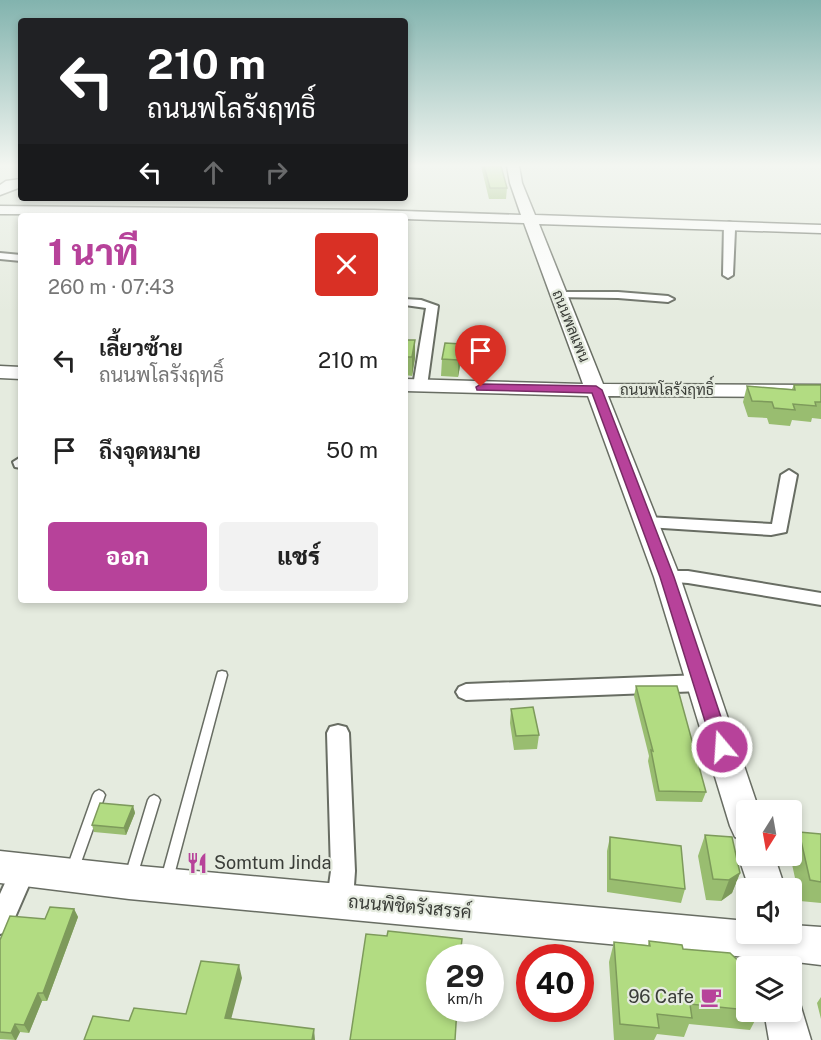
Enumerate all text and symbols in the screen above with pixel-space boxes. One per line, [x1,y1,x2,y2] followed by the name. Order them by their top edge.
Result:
[147,39,266,88] text: 210 m
[48,42,126,120] icon: left
[147,92,316,124] text: ถนนพโลรังฤทธิ์
[134,156,167,189] icon: left
[197,156,230,189] icon: ahead
[260,156,293,189] icon: right
[48,231,138,273] text: 1 นาที
[315,233,378,296] button: close
[48,275,174,299] text: 260 m · 07:43
[549,287,594,364] street label: ถนนพลแพน
[455,325,506,387] pin
[464,334,497,367] icon: arrive
[99,335,183,361] text: เลี้ยวซ้าย
[48,344,81,377] icon: left
[318,347,378,373] text: 210 m
[99,363,224,387] text: ถนนพโลรังฤทธิ์
[620,375,714,399] street label: ถนนพโลรังฤทธิ์
[48,434,81,467] icon: arrive
[326,437,378,463] text: 50 m
[99,438,201,464] text: ถึงจุดหมาย
[48,522,207,591] button: ออก
[219,522,378,591] button: แชร์
[690,715,754,779] position arrow
[736,800,802,866] north arrow
[736,800,802,1022] map controls
[185,851,209,875] restaurant icon: Somtum Jinda
[214,852,332,873] place label: Somtum Jinda
[736,878,802,944] button: sound
[347,889,473,922] street label: ถนนพิชิตรังสรรค์
[516,944,594,1022] speed limit sign: 40
[736,956,802,1022] button: layers
[446,958,484,994] text: 29
[699,985,723,1009] cafe icon: 96 Cafe
[628,986,694,1007] place label: 96 Cafe
[447,990,483,1007] text: km/h

